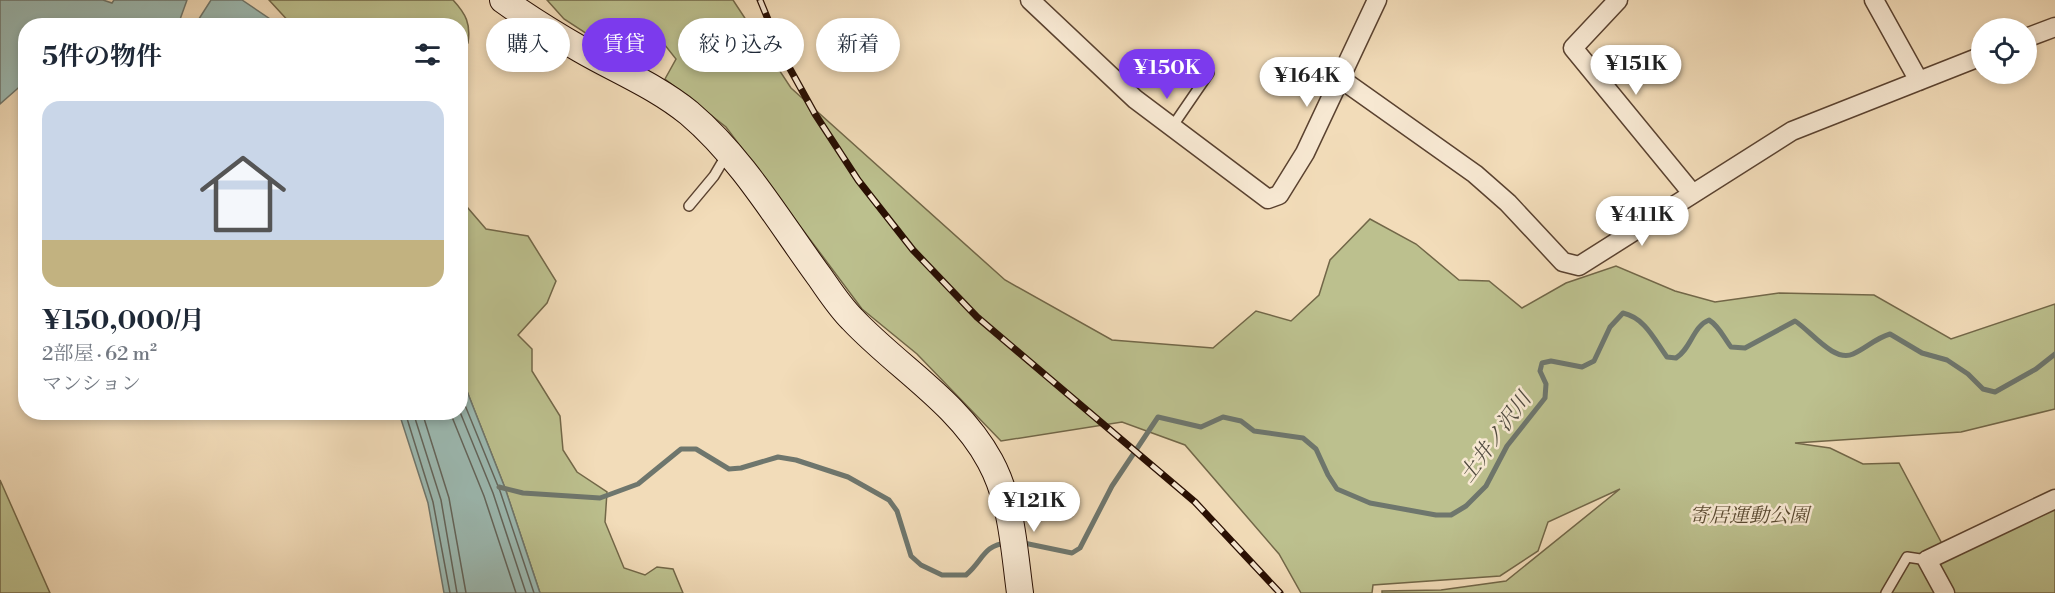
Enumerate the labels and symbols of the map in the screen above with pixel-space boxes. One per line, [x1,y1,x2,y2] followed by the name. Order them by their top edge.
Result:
[1594,45,1678,96] pin: ¥151K
[1125,49,1209,100] pin: ¥150K
[1265,57,1349,108] pin: ¥164K
[1600,196,1684,247] pin: ¥411K
[1454,386,1538,488] water label: 土井ノ沢川
[992,482,1076,533] pin: ¥121K
[1689,504,1812,529] park label: 寄居運動公園

